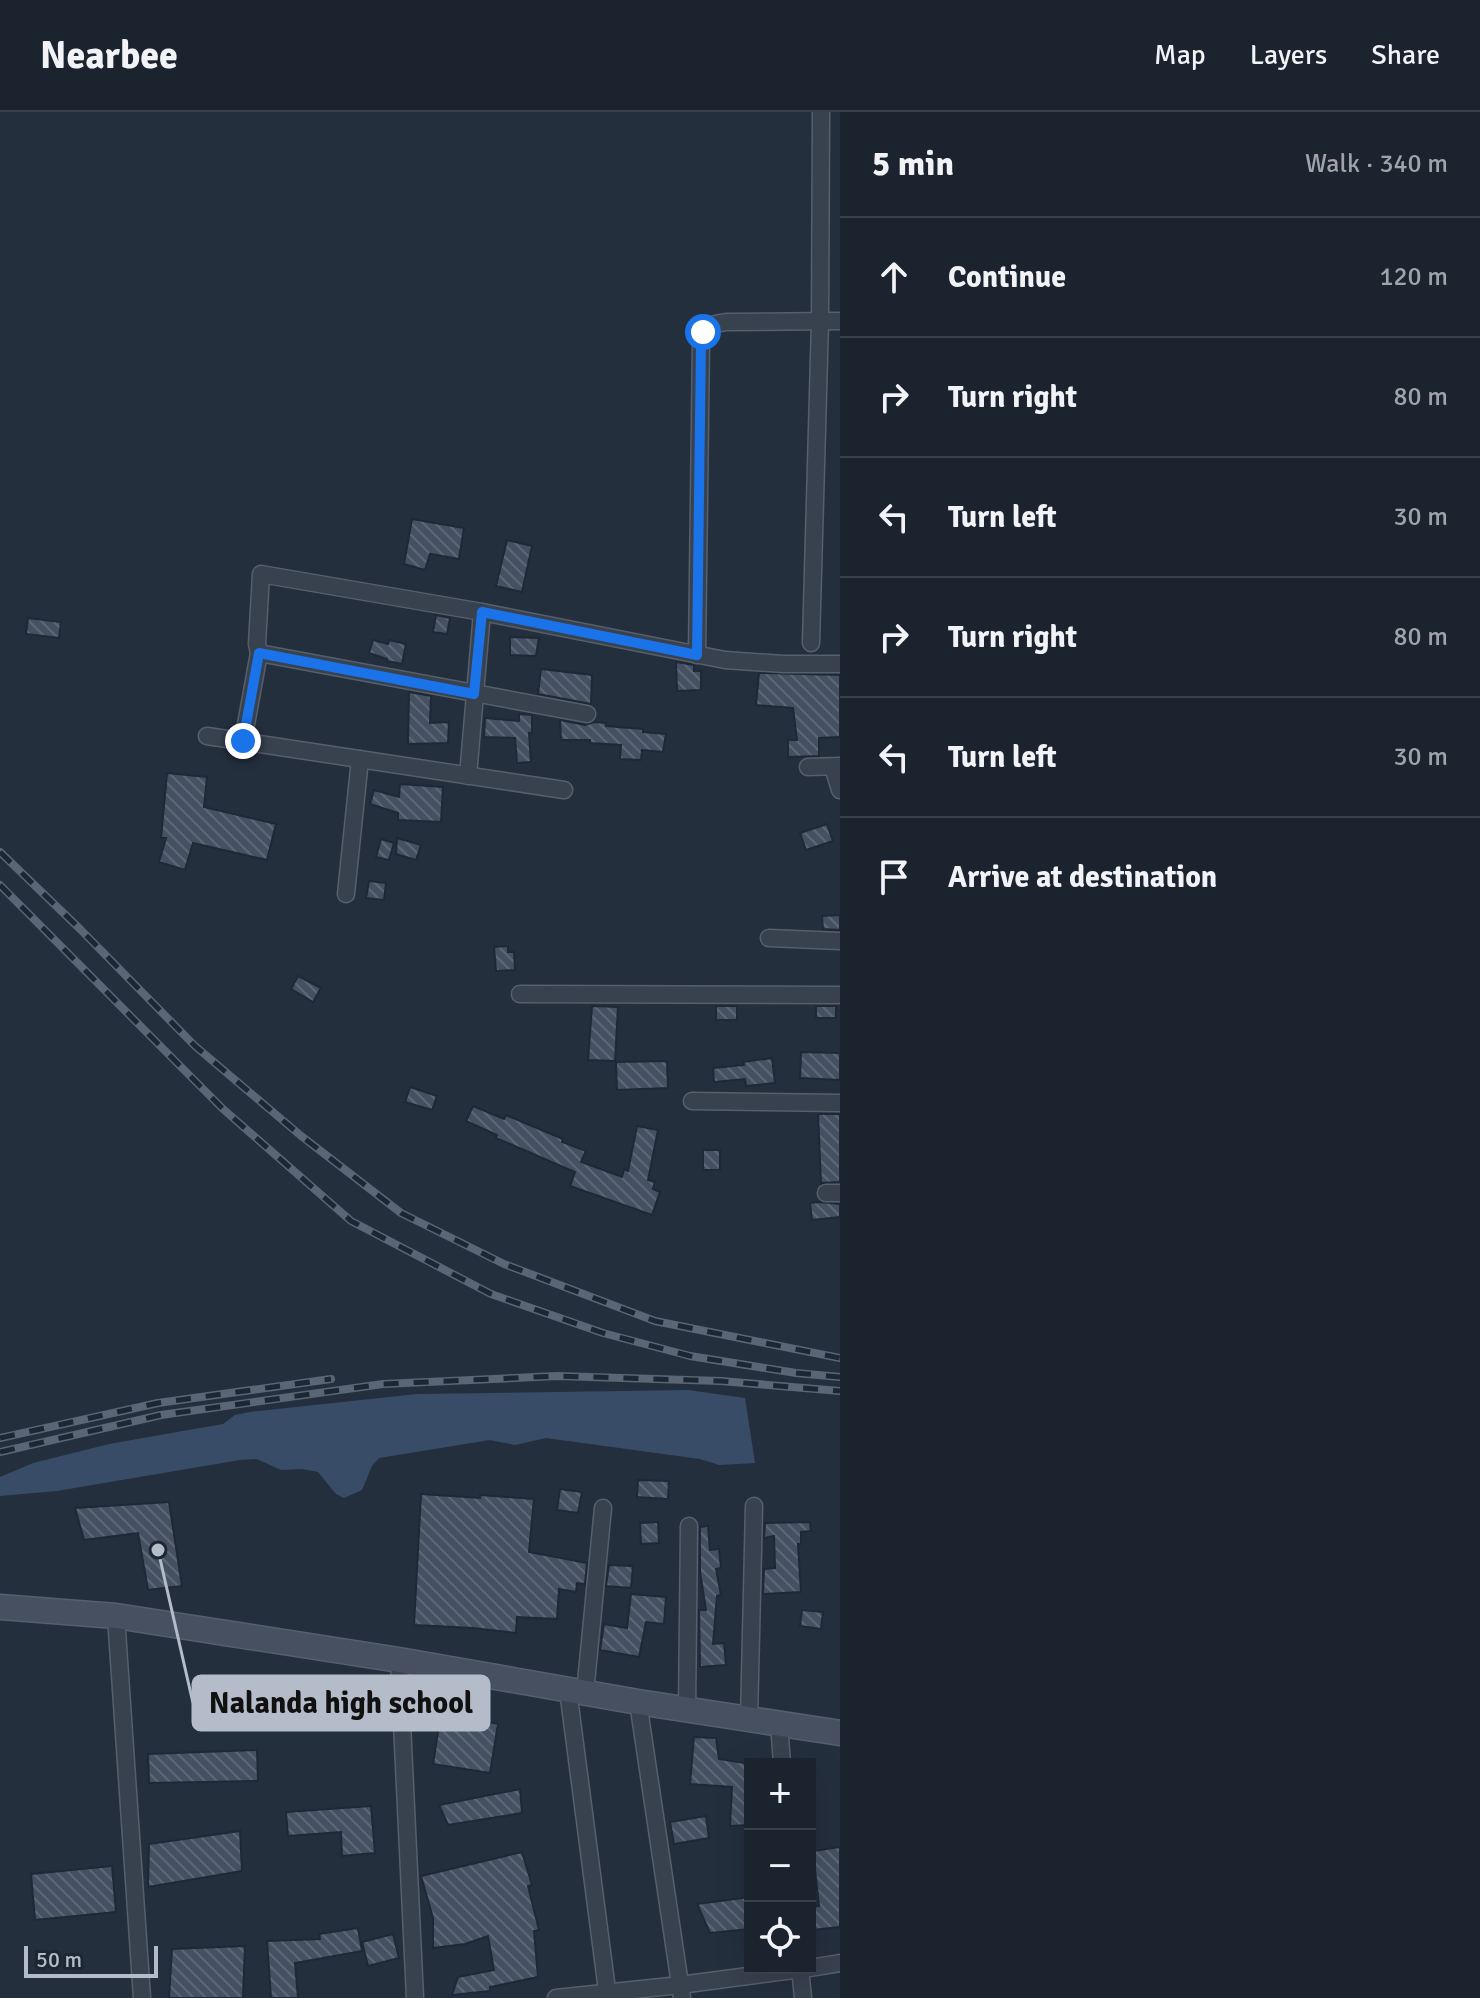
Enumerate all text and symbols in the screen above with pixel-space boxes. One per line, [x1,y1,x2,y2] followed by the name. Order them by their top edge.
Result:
[40,32,178,79] text: Nearbee
[1154,38,1206,72] text: Map
[1250,38,1327,72] text: Layers
[1371,38,1440,72] text: Share
[872,143,954,185] text: 5 min
[1305,148,1448,180] text: Walk · 340 m
[872,255,916,299] icon: ahead
[948,259,1066,296] text: Continue
[1379,261,1448,293] text: 120 m
[685,314,721,350] route start
[872,375,916,419] icon: right
[948,379,1077,416] text: Turn right
[1393,381,1448,413] text: 80 m
[872,495,916,539] icon: left
[948,499,1057,536] text: Turn left
[1393,501,1448,533] text: 30 m
[872,615,916,659] icon: right
[948,619,1077,656] text: Turn right
[1393,621,1448,653] text: 80 m
[225,723,261,759] route end
[872,735,916,779] icon: left
[948,739,1057,776] text: Turn left
[1393,741,1448,773] text: 30 m
[872,855,916,899] icon: arrive
[948,859,1217,896] text: Arrive at destination
[193,1676,489,1730] callout: Nalanda high school
[209,1685,473,1722] text: Nalanda high school
[744,1758,816,1974] map controls
[744,1758,816,1830] button: +
[744,1830,816,1902] button: −
[744,1902,816,1974] button: locate
[24,1942,158,1978] scale bar
[36,1946,82,1973] text: 50 m

